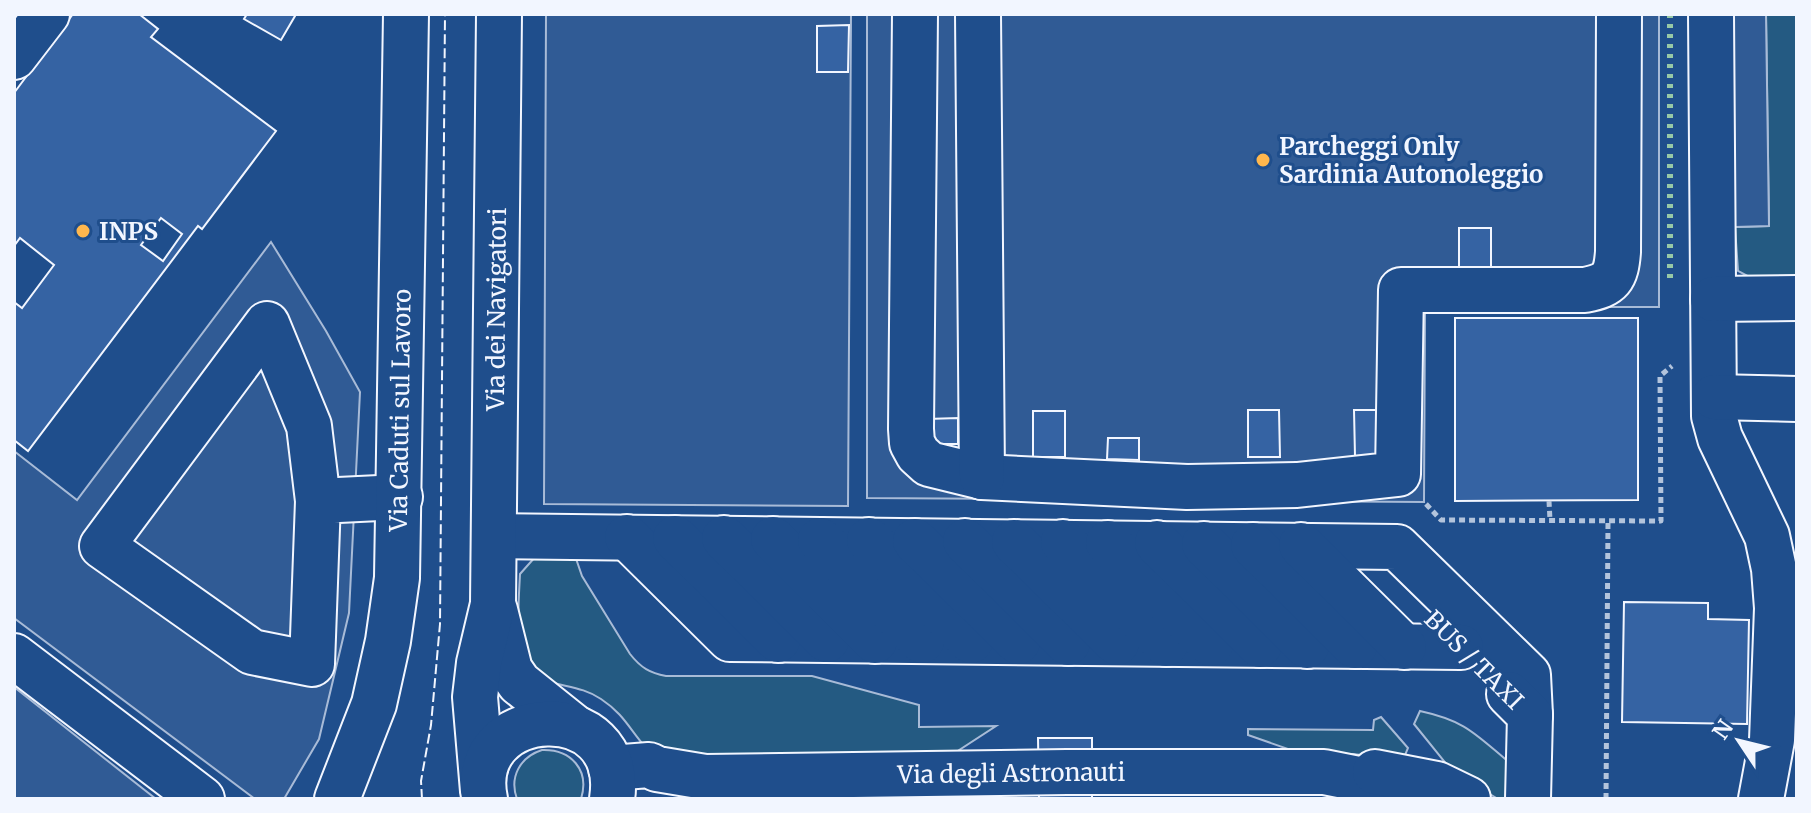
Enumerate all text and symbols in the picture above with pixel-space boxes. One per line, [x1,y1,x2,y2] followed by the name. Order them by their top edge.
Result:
[1279,131,1543,190] place label: Parcheggi Only Sardinia Autonoleggio
[1254,151,1272,169] marker: Parcheggi Only Sardinia Autonoleggio
[479,207,513,412] street label: Via dei Navigatori
[99,216,158,247] place label: INPS
[74,222,92,240] marker: INPS
[382,289,417,533] street label: Via Caduti sul Lavoro
[1418,604,1530,716] street label: BUS / TAXI
[1699,701,1779,781] north arrow
[1706,714,1739,745] text: N
[896,757,1125,790] street label: Via degli Astronauti

